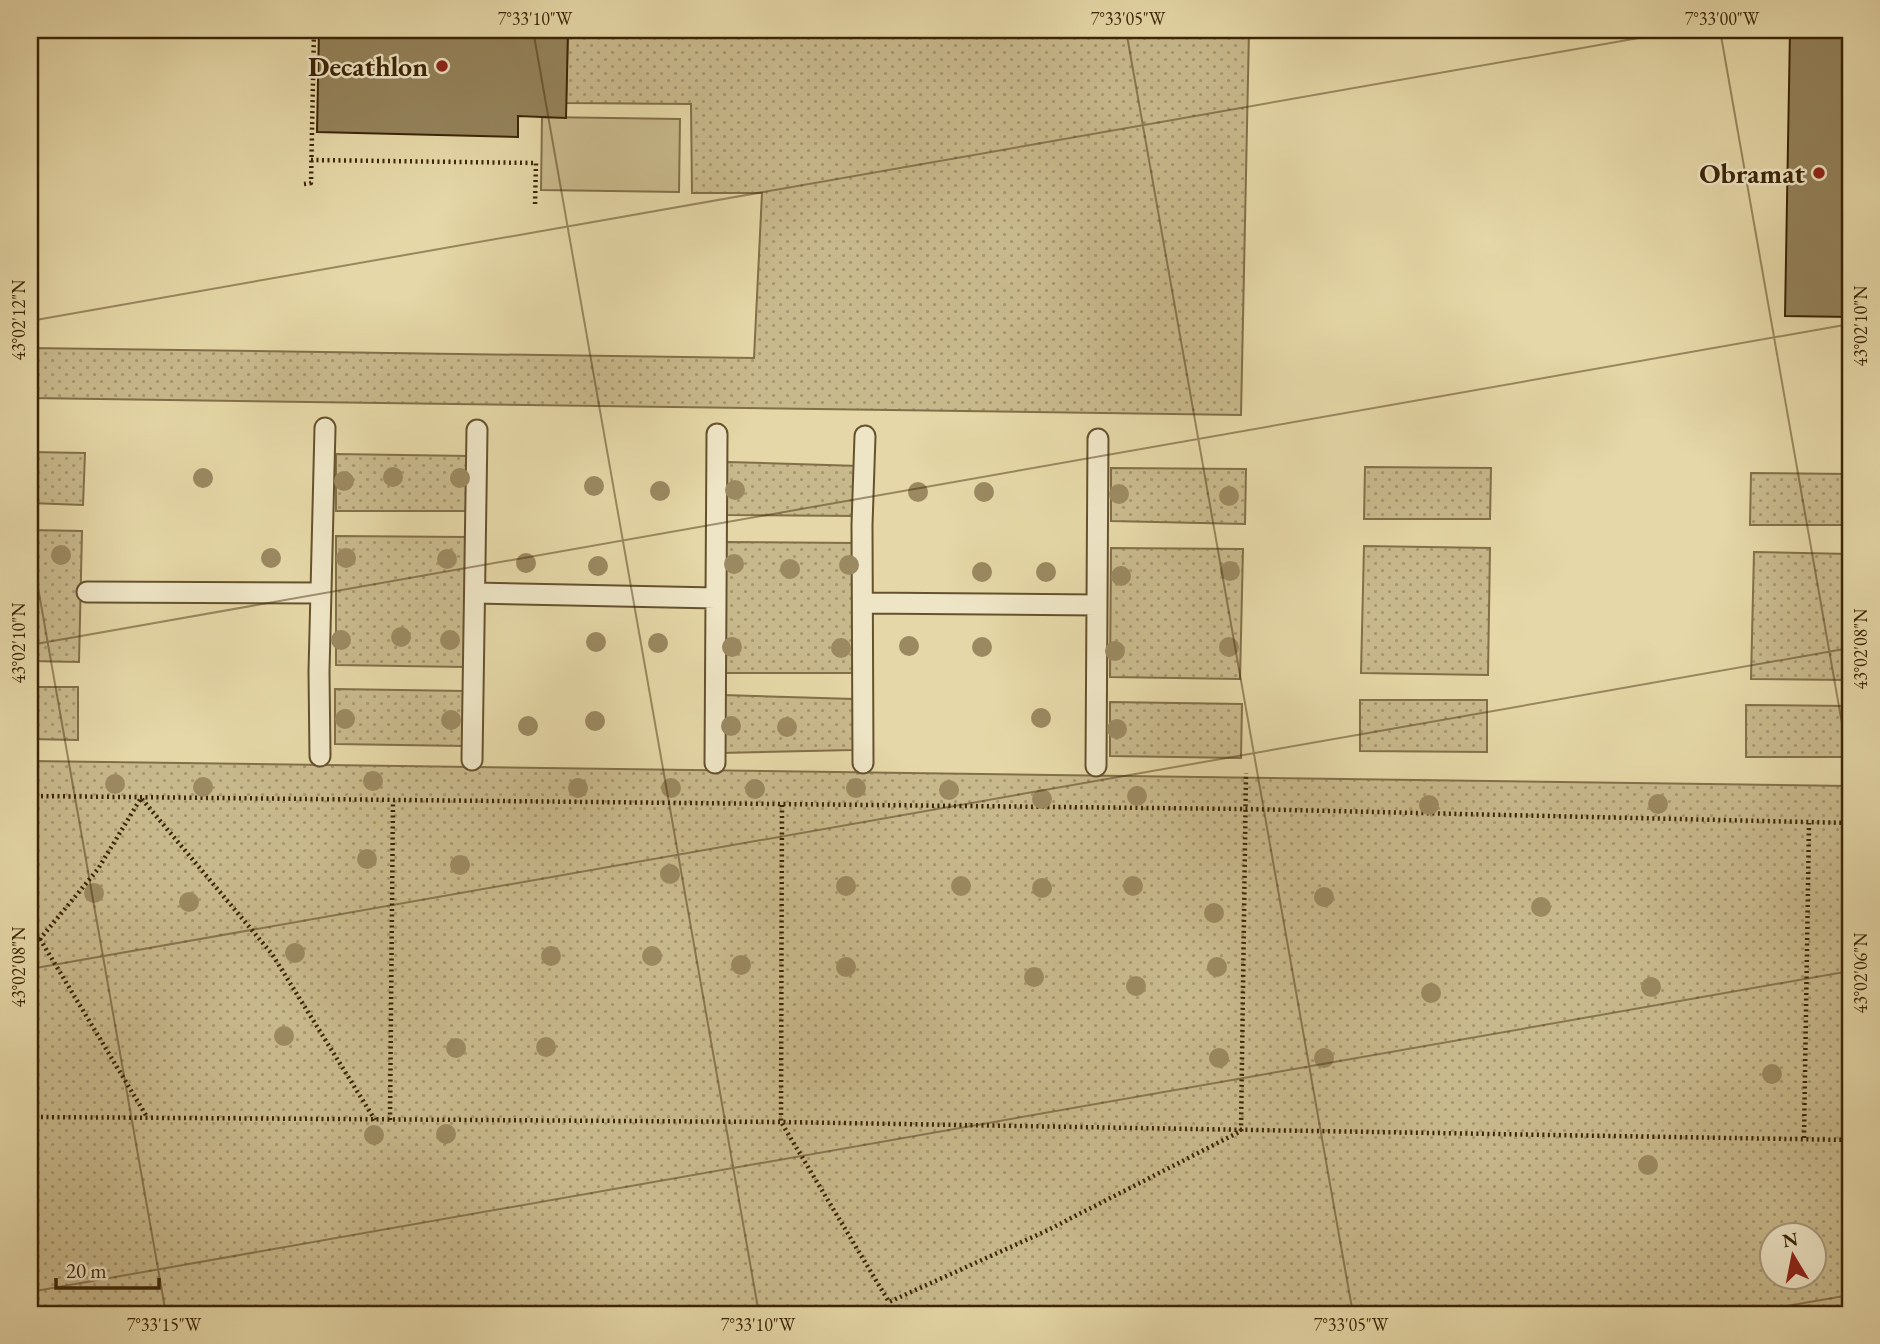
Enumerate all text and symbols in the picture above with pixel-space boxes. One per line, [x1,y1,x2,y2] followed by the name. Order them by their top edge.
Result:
[498,7,573,30] text: 7°33'10"W
[1091,7,1166,30] text: 7°33'05"W
[1685,7,1760,30] text: 7°33'00"W
[308,48,428,84] place label: Decathlon
[434,58,450,74] marker: Decathlon
[1699,155,1805,191] place label: Obramat
[1811,165,1827,181] marker: Obramat
[7,279,30,360] text: 43°02'12"N
[1849,285,1872,366] text: 43°02'10"N
[7,602,30,683] text: 43°02'10"N
[1849,608,1872,689] text: 43°02'08"N
[7,926,30,1007] text: 43°02'08"N
[1849,932,1872,1013] text: 43°02'06"N
[1758,1222,1828,1292] north arrow
[1780,1226,1800,1253] text: N
[56,1246,159,1290] scale bar
[66,1257,107,1284] text: 20 m
[127,1313,202,1336] text: 7°33'15"W
[721,1313,796,1336] text: 7°33'10"W
[1314,1313,1389,1336] text: 7°33'05"W

